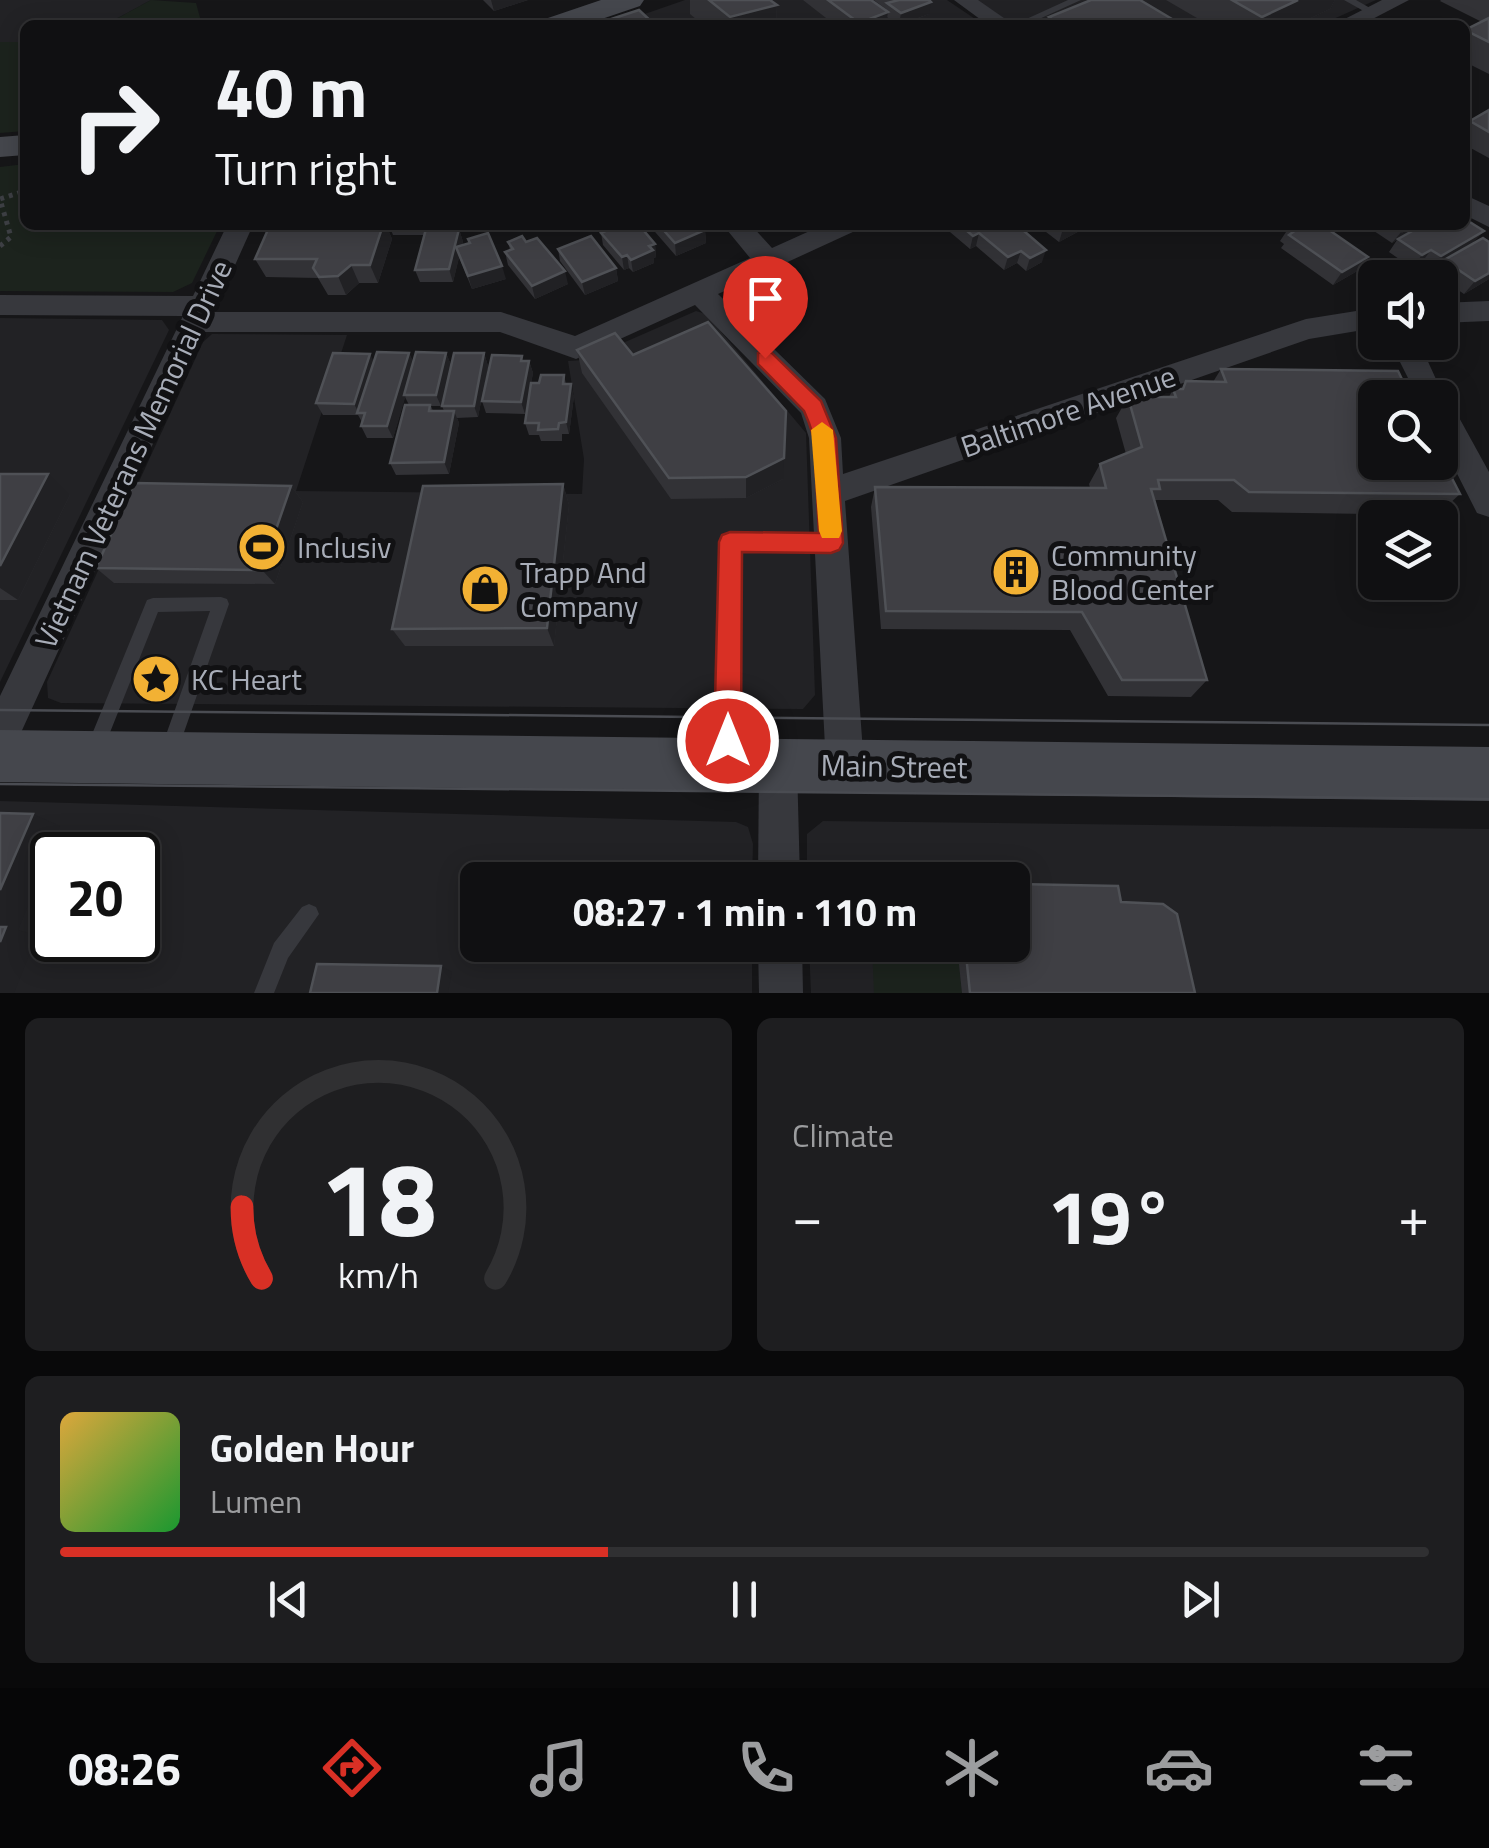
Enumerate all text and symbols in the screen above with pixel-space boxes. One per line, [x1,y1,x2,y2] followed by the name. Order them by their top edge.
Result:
[215,38,368,144] text: 40 m
[50,60,180,190] icon: right
[215,134,397,202] text: Turn right
[23,252,243,656] street label: Vietnam Veterans Memorial Drive
[723,256,808,359] pin
[1358,260,1458,600] map controls
[1358,260,1458,360] button: sound
[738,271,793,326] icon: arrive
[955,353,1181,469] street label: Baltimore Avenue
[1358,380,1458,480] button: search
[1358,500,1458,600] button: layers
[236,521,288,573] sports icon: Inclusiv
[297,524,391,570] place label: Inclusiv
[1051,532,1214,612] place label: Community Blood Center
[990,546,1042,598] building icon: Community Blood Center
[520,549,647,629] place label: Trapp And Company
[459,563,511,615] shop icon: Trapp And Company
[130,653,182,705] place icon: KC Heart
[191,656,302,702] place label: KC Heart
[676,689,780,793] position arrow
[820,742,968,790] street label: Main Street
[30,832,160,962] speed limit sign: 20
[573,883,917,941] text: 08:27 · 1 min · 110 m
[792,1111,894,1159] text: Climate
[320,1118,437,1276] text: 18
[1047,1159,1174,1273] text: 19°
[792,1174,823,1257] text: −
[1398,1174,1429,1257] text: +
[338,1247,419,1302] text: km/h
[210,1419,414,1477] text: Golden Hour
[210,1477,302,1525] text: Lumen
[261,1572,316,1627] icon: previous
[717,1572,772,1627] icon: pause
[1173,1572,1228,1627] icon: next
[317,1733,387,1803] icon: directions
[524,1733,594,1803] icon: music
[731,1733,801,1803] icon: phone
[937,1733,1007,1803] icon: climate
[1144,1733,1214,1803] icon: car
[1351,1733,1421,1803] icon: filters
[68,1734,181,1802] text: 08:26

